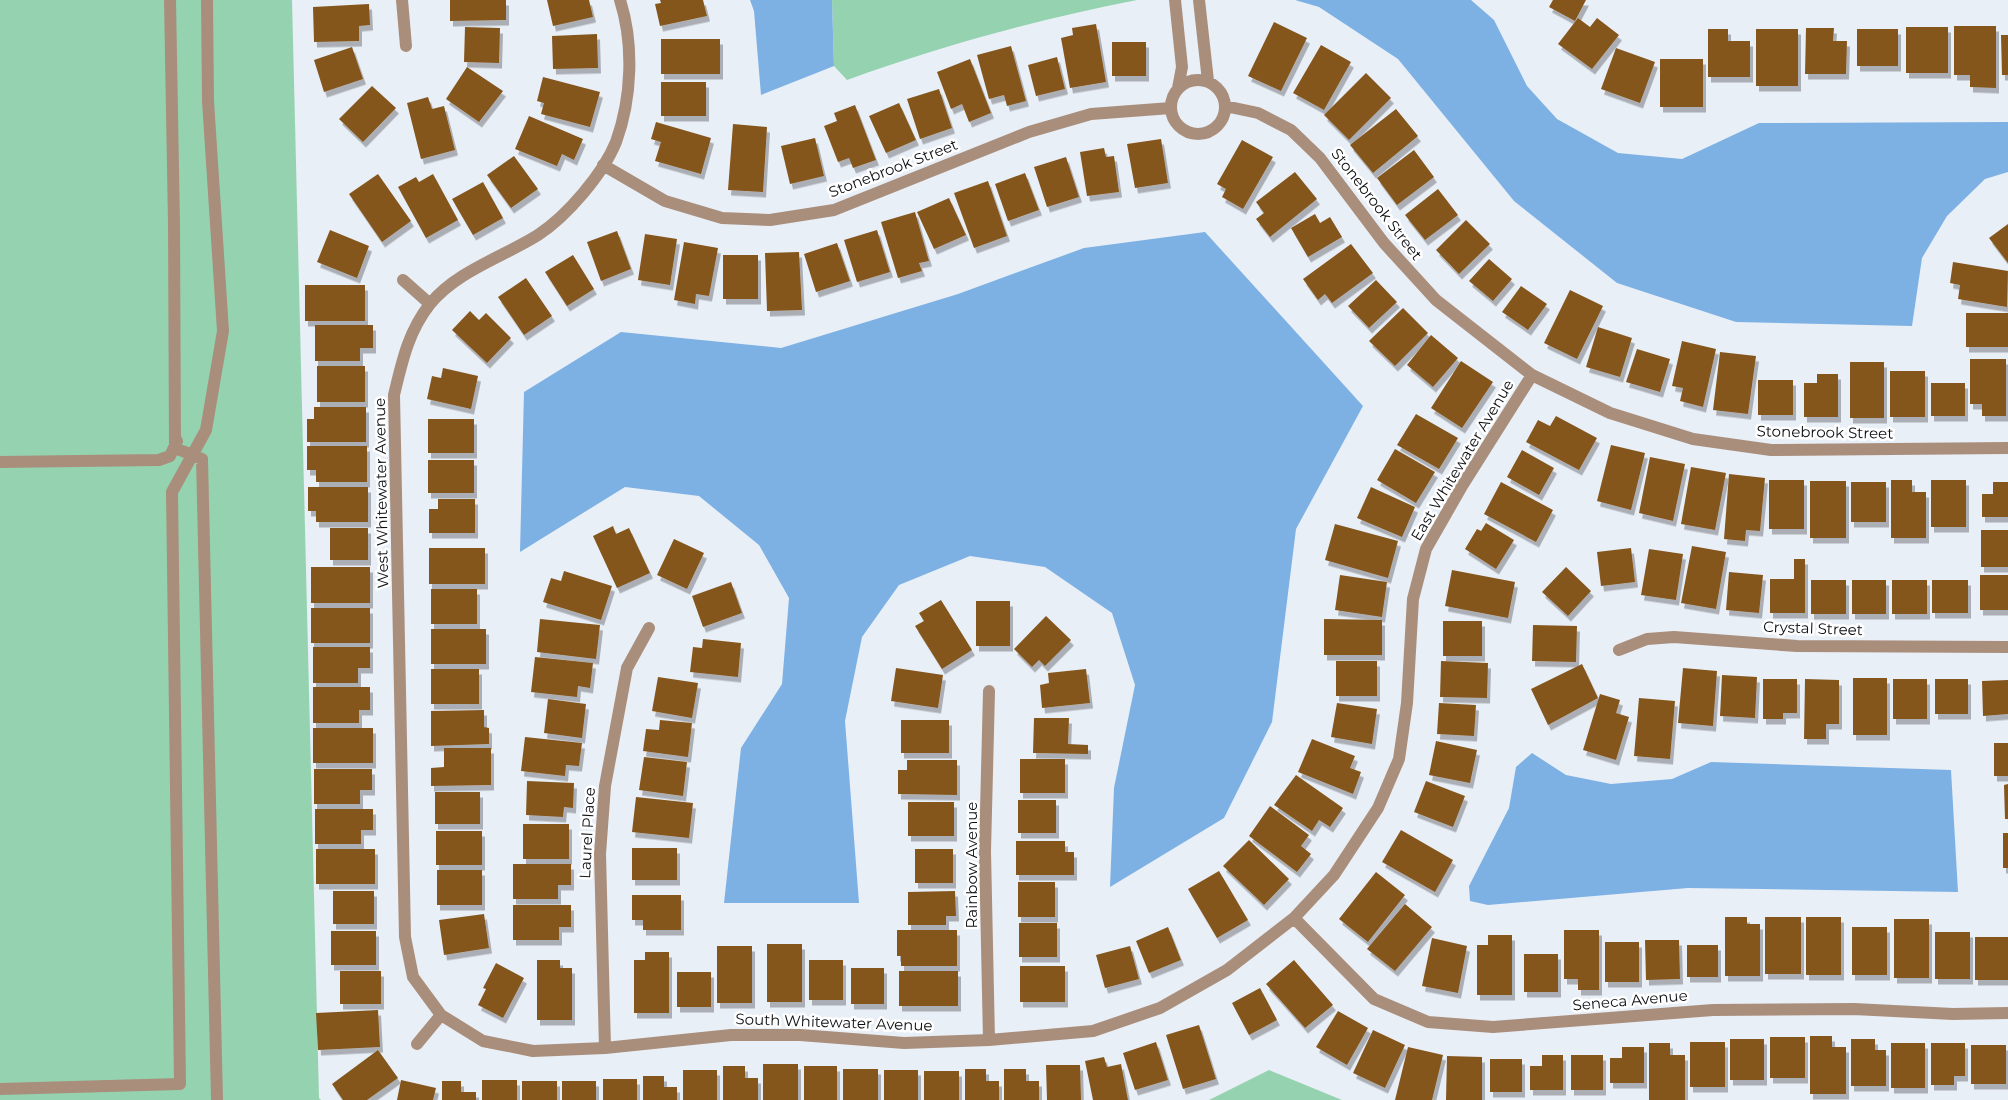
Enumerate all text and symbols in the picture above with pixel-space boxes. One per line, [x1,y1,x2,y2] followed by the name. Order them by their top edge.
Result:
[826,135,960,201] street label: Stonebrook Street
[1327,144,1427,264] street label: Stonebrook Street
[1406,376,1518,544] street label: East Whitewater Avenue
[370,398,392,588] street label: West Whitewater Avenue
[1756,421,1894,443] street label: Stonebrook Street
[1763,617,1863,639] street label: Crystal Street
[575,787,599,879] street label: Laurel Place
[962,802,981,928] street label: Rainbow Avenue
[1572,986,1688,1014] street label: Seneca Avenue
[735,1009,933,1035] street label: South Whitewater Avenue

